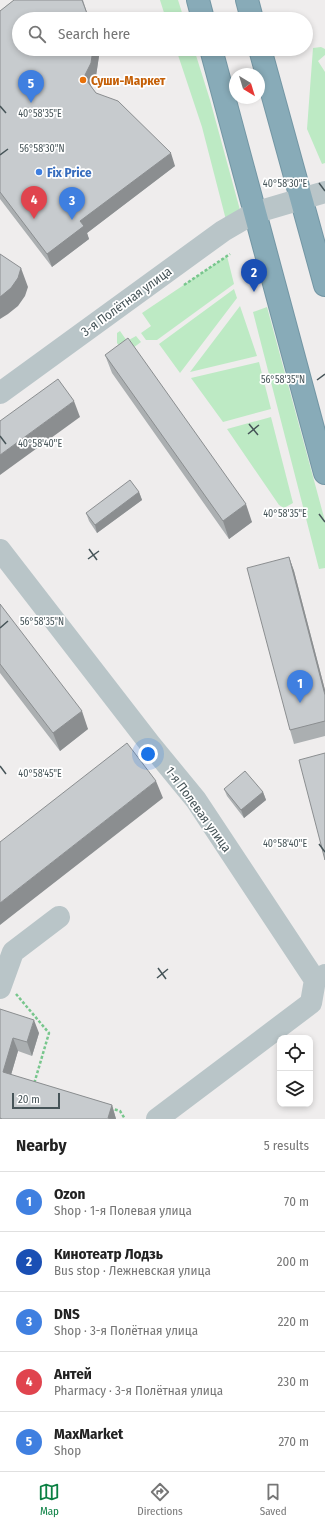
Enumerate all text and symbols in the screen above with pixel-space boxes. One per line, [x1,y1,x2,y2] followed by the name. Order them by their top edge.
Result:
[12,12,313,56] search box
[26,23,48,45] icon: search
[58,25,130,43] text: Search here
[229,68,265,104] north arrow
[18,70,44,103] pin: 5
[91,73,166,88] place label: Суши-Маркет
[78,75,88,85] marker: Суши-Маркет
[18,108,62,120] text: 40°58'35"E
[19,143,65,155] text: 56°58'30"N
[47,165,92,180] place label: Fix Price
[34,167,44,177] marker: Fix Price
[263,178,307,190] text: 40°58'30"E
[21,186,47,219] pin: 4
[59,187,85,220] pin: 3
[241,259,267,292] pin: 2
[78,264,174,339] street label: 3-я Полётная улица
[261,374,305,386] text: 56°58'35"N
[18,438,62,450] text: 40°58'40"E
[263,508,307,520] text: 40°58'35"E
[20,616,64,628] text: 56°58'35"N
[287,670,313,703] pin: 1
[138,744,158,764] your location
[163,764,235,855] street label: 1-я Полевая улица
[18,768,62,780] text: 40°58'45"E
[263,838,307,850] text: 40°58'40"E
[277,1035,313,1107] map controls
[277,1035,313,1071] button: locate
[277,1071,313,1107] button: layers
[12,1091,60,1110] scale bar
[18,1093,40,1106] text: 20 m
[16,1135,67,1156] text: Nearby
[264,1138,309,1153] text: 5 results
[54,1185,85,1203] text: Ozon
[26,1194,32,1209] text: 1
[284,1194,309,1209] text: 70 m
[54,1203,192,1218] text: Shop · 1-я Полевая улица
[54,1245,163,1263] text: Кинотеатр Лодзь
[26,1254,32,1269] text: 2
[277,1254,309,1269] text: 200 m
[54,1263,211,1278] text: Bus stop · Лежневская улица
[54,1305,80,1323] text: DNS
[26,1314,32,1329] text: 3
[278,1314,309,1329] text: 220 m
[54,1323,198,1338] text: Shop · 3-я Полётная улица
[54,1365,92,1383] text: Антей
[26,1374,32,1389] text: 4
[278,1374,309,1389] text: 230 m
[54,1383,223,1398] text: Pharmacy · 3-я Полётная улица
[54,1425,123,1443] text: MaxMarket
[26,1434,32,1449] text: 5
[278,1434,309,1449] text: 270 m
[54,1443,81,1458] text: Shop
[38,1481,60,1518] tab: Map
[137,1481,183,1518] tab: Directions
[260,1481,287,1518] tab: Saved

